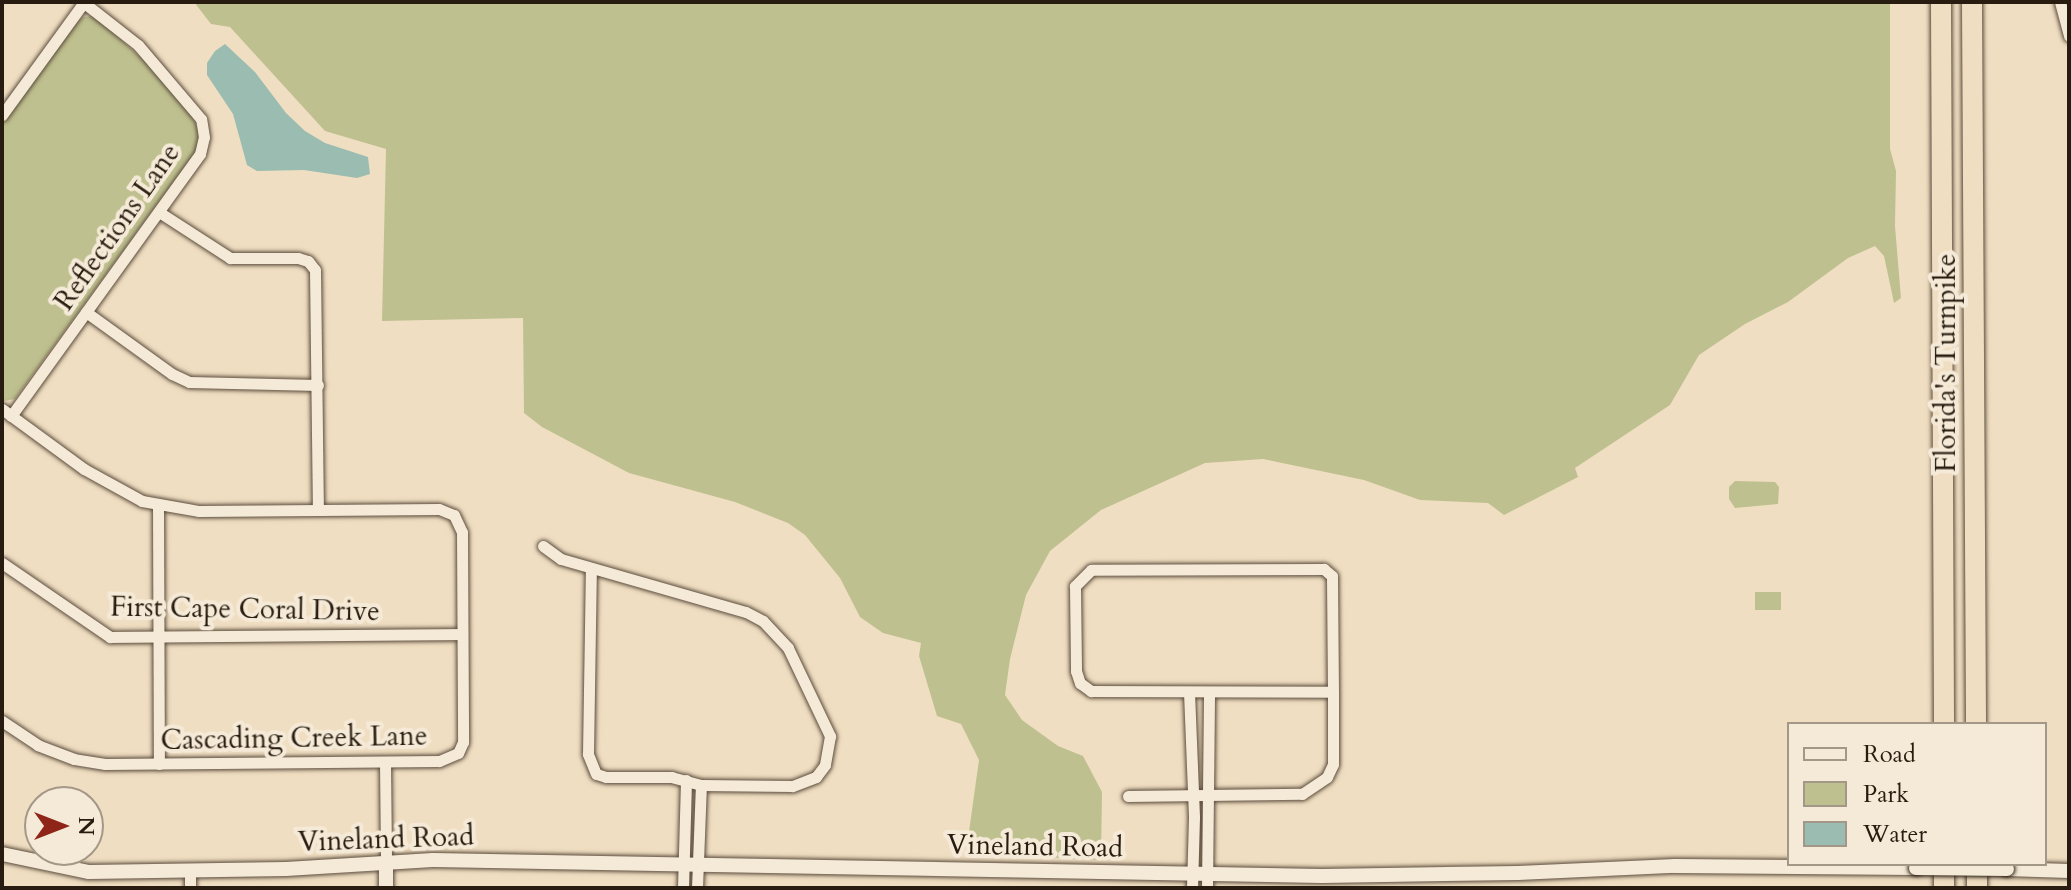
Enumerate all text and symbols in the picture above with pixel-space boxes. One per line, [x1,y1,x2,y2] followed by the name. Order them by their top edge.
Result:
[47,137,187,317] street label: Reflections Lane
[1929,253,1963,473] street label: Florida's Turnpike
[110,590,380,628] street label: First Cape Coral Drive
[160,719,428,757] street label: Cascading Creek Lane
[1787,722,2047,866] legend
[1863,738,1916,771] text: Road
[1863,778,1909,811] text: Park
[24,786,104,866] north arrow
[71,816,101,836] text: N
[1863,818,1927,851] text: Water
[297,819,475,859] street label: Vineland Road
[947,828,1123,864] street label: Vineland Road

